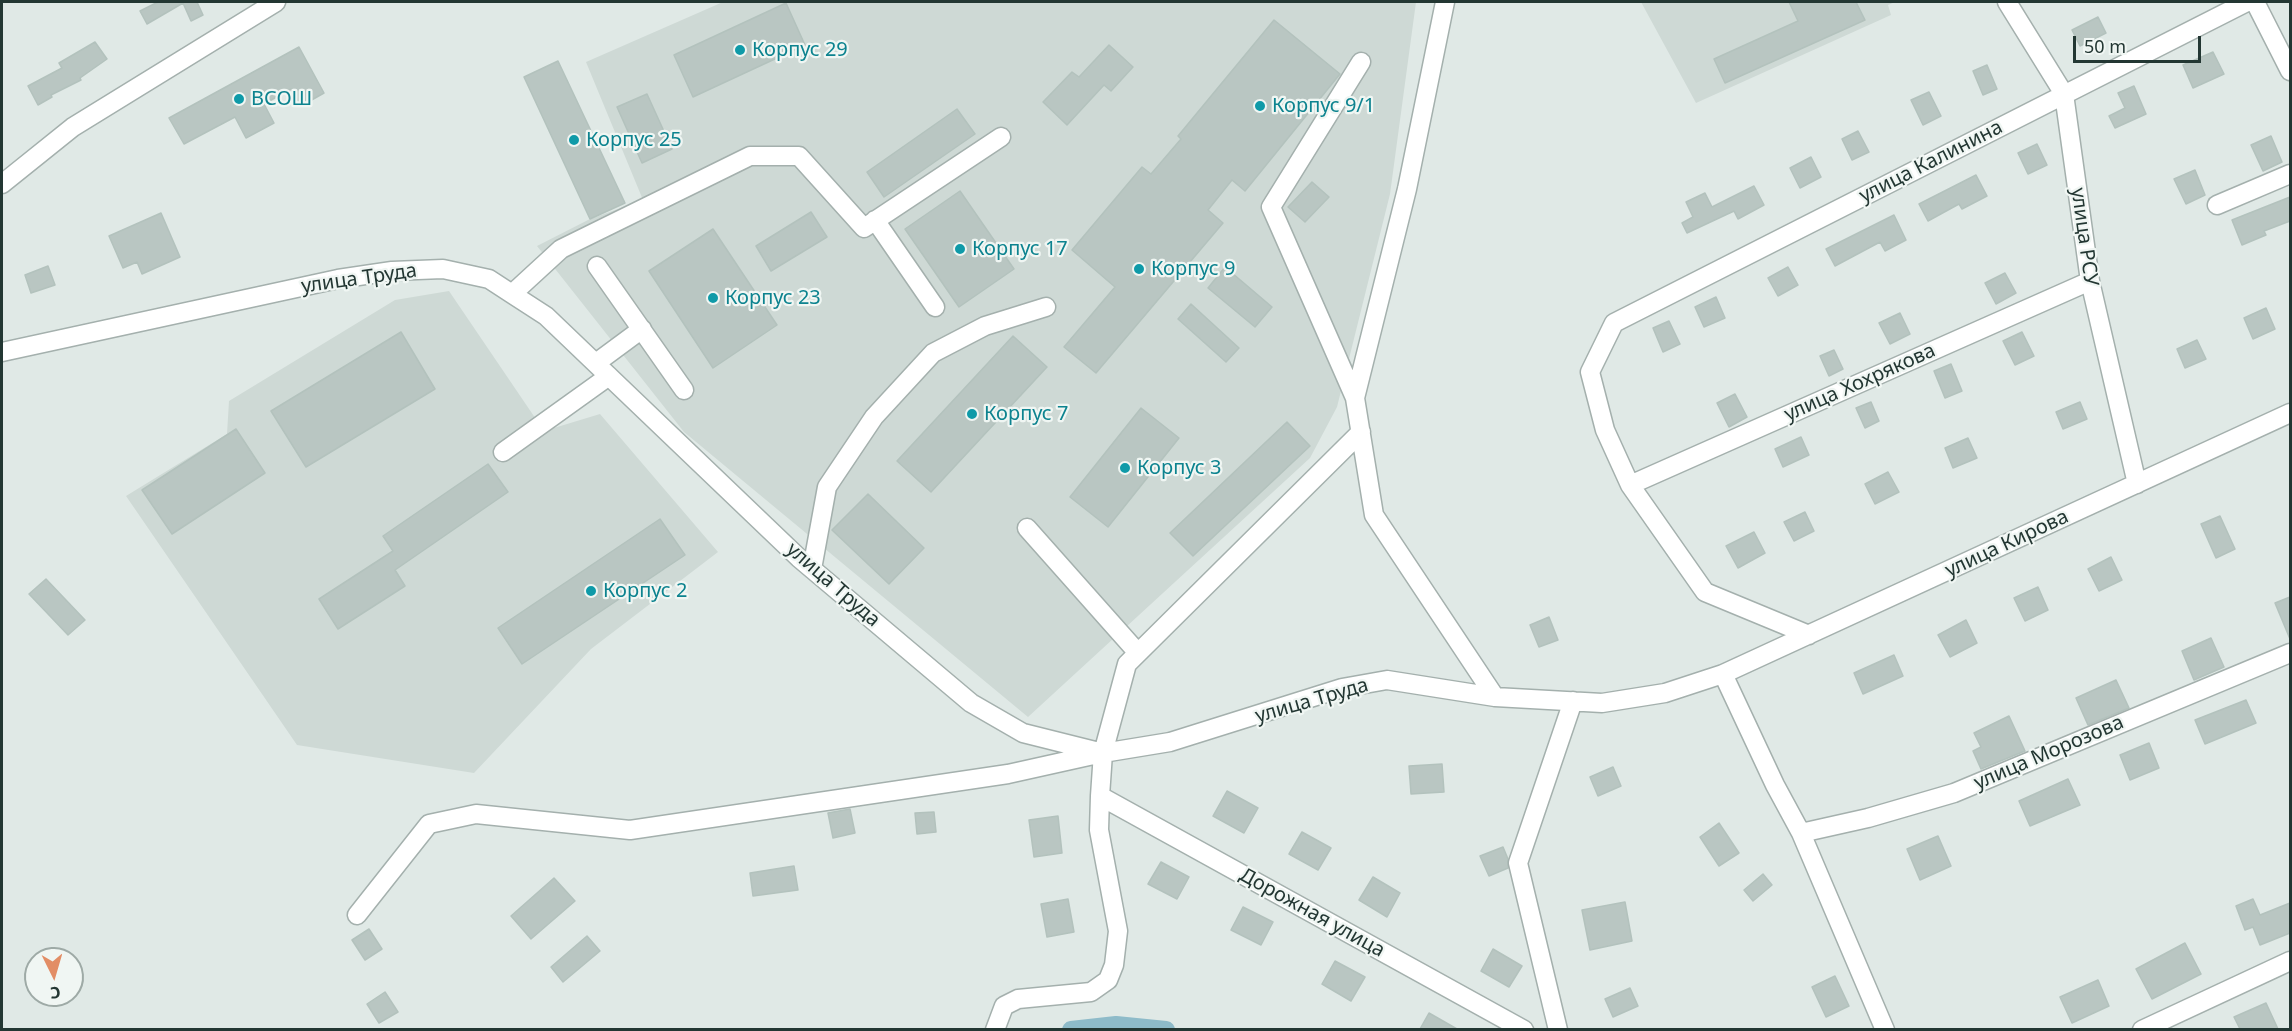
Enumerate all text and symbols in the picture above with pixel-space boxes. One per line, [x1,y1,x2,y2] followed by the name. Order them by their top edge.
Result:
[2076,24,2204,62] scale bar
[2084,34,2126,58] text: 50 m
[752,38,848,62] place label: Корпус 29
[733,43,747,57] marker: Корпус 29
[251,87,312,111] place label: ВСОШ
[232,92,246,106] marker: ВСОШ
[1272,94,1375,118] place label: Корпус 9/1
[1253,99,1267,113] marker: Корпус 9/1
[1855,116,2007,208] street label: улица Калинина
[586,128,682,152] place label: Корпус 25
[567,133,581,147] marker: Корпус 25
[2065,186,2103,288] street label: улица РСУ
[972,237,1068,261] place label: Корпус 17
[953,242,967,256] marker: Корпус 17
[1151,257,1235,281] place label: Корпус 9
[300,259,418,299] street label: улица Труда
[1132,262,1146,276] marker: Корпус 9
[725,286,821,310] place label: Корпус 23
[706,291,720,305] marker: Корпус 23
[1781,339,1939,427] street label: улица Хохрякова
[984,402,1068,426] place label: Корпус 7
[965,407,979,421] marker: Корпус 7
[1137,456,1221,480] place label: Корпус 3
[1118,461,1132,475] marker: Корпус 3
[1942,505,2072,583] street label: улица Кирова
[781,538,885,632] street label: улица Труда
[603,579,687,603] place label: Корпус 2
[584,584,598,598] marker: Корпус 2
[1253,673,1371,729] street label: улица Труда
[1971,711,2127,795] street label: улица Морозова
[1235,863,1389,963] street label: Дорожная улица
[24,947,84,1007] north arrow
[49,982,62,1004] text: С

